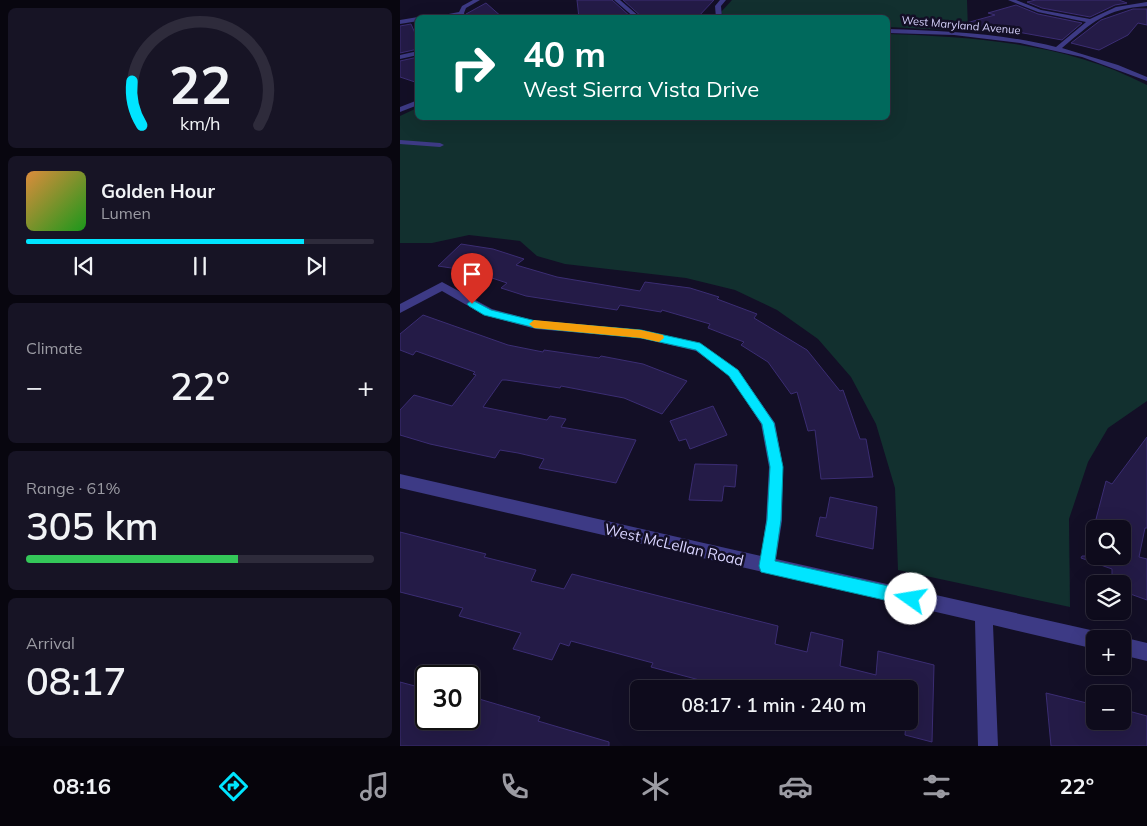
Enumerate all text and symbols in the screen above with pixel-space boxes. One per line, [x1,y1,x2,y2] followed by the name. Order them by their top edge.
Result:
[901,13,1021,37] street label: West Maryland Avenue
[523,32,606,76] text: 40 m
[440,35,505,100] icon: right
[169,52,231,117] text: 22
[523,75,759,103] text: West Sierra Vista Drive
[180,112,220,134] text: km/h
[101,179,215,203] text: Golden Hour
[101,203,151,223] text: Lumen
[70,252,98,280] icon: previous
[186,252,214,280] icon: pause
[302,252,330,280] icon: next
[451,253,493,304] pin
[458,260,486,288] icon: arrive
[26,338,82,358] text: Climate
[170,362,230,410] text: 22°
[26,369,43,404] text: −
[357,369,374,404] text: +
[26,478,121,498] text: Range · 61%
[26,502,159,550] text: 305 km
[602,519,746,570] street label: West McLellan Road
[1086,520,1131,730] map controls
[1086,520,1131,565] button: search
[884,572,936,624] position arrow
[1086,575,1131,620] button: layers
[1086,630,1131,675] button: +
[26,633,75,653] text: Arrival
[26,657,126,705] text: 08:17
[415,665,480,730] speed limit sign: 30
[1086,685,1131,730] button: −
[681,693,867,717] text: 08:17 · 1 min · 240 m
[216,769,251,804] icon: directions
[357,769,392,804] icon: music
[497,769,532,804] icon: phone
[638,769,673,804] icon: climate
[778,769,813,804] icon: car
[919,769,954,804] icon: filters
[53,772,111,800] text: 08:16
[1059,772,1094,800] text: 22°

